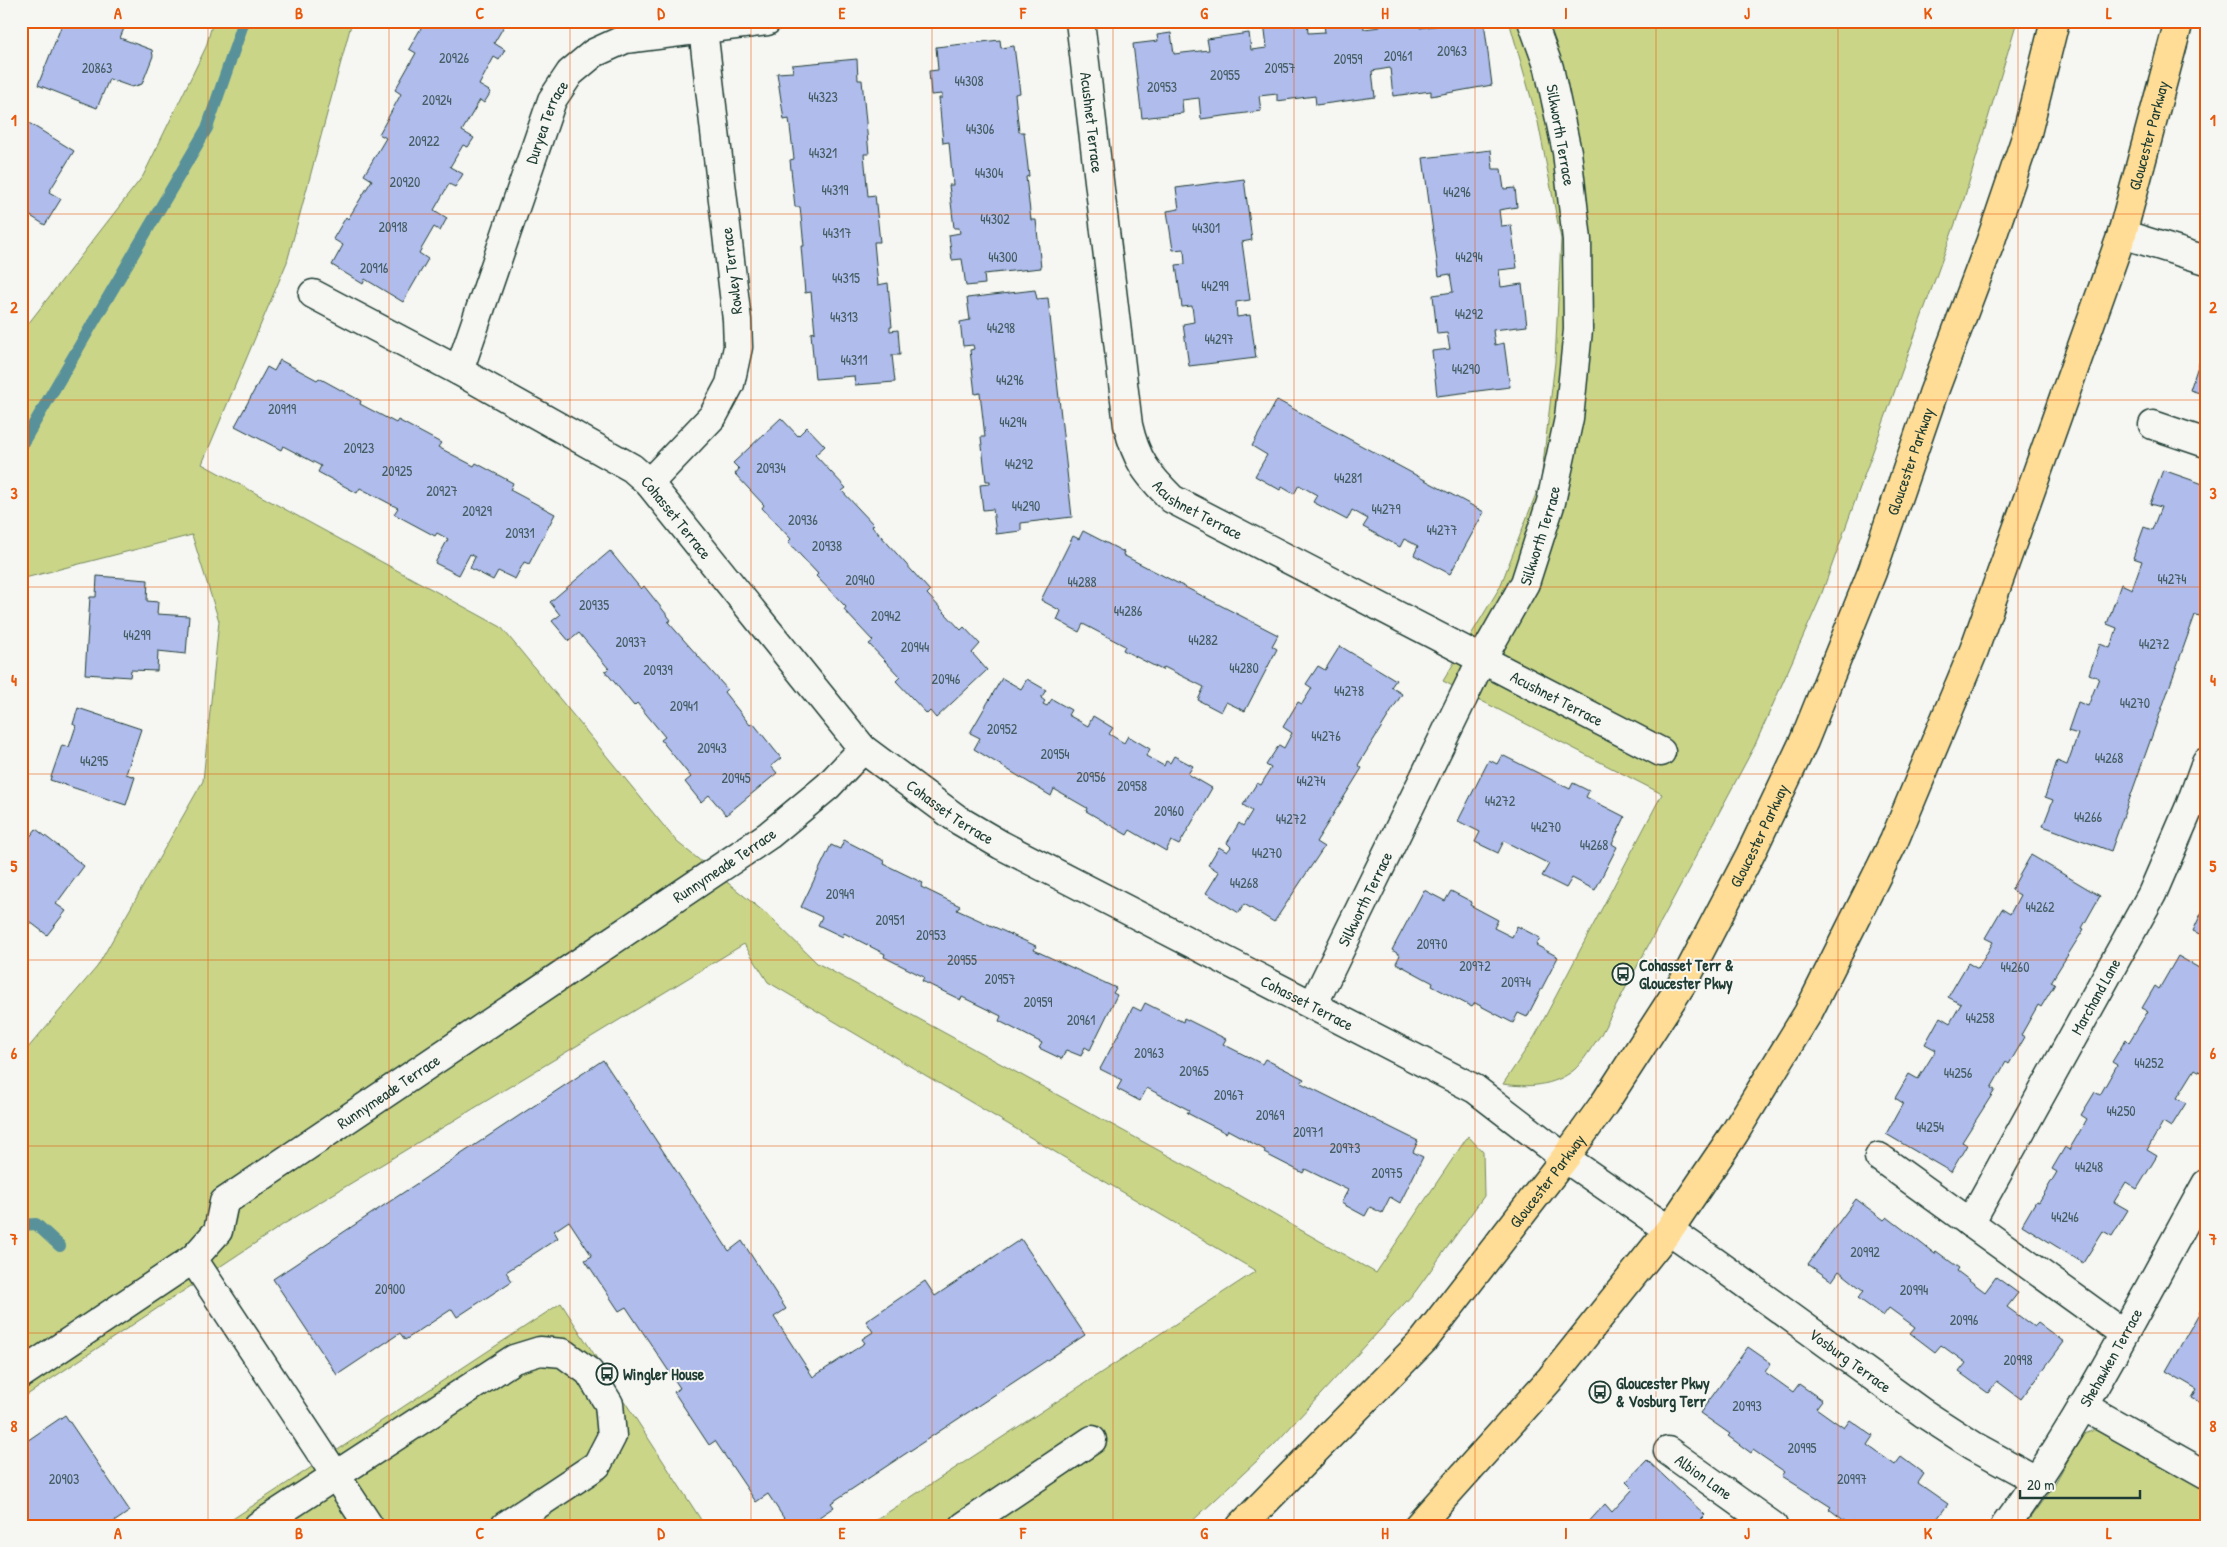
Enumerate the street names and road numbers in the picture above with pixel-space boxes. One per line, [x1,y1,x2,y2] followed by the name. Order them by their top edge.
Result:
[1075,71,1109,174] street label: Acushnet Terrace
[520,75,574,167] street label: Duryea Terrace
[2123,78,2174,193] street label: Gloucester Parkway
[1541,82,1581,188] street label: Silkworth Terrace
[715,226,747,316] street label: Rowley Terrace
[1881,404,1939,518] street label: Gloucester Parkway
[637,470,717,564] street label: Cohasset Terrace
[1148,475,1247,545] street label: Acushnet Terrace
[1514,483,1565,588] street label: Silkworth Terrace
[1507,665,1608,732] street label: Acushnet Terrace
[902,774,998,850] street label: Cohasset Terrace
[1724,780,1793,891] street label: Gloucester Parkway
[668,822,781,908] street label: Runnymeade Terrace
[1332,847,1398,950] street label: Silkworth Terrace
[2065,954,2126,1039] street label: Marchand Lane
[1257,970,1358,1036] street label: Cohasset Terrace
[332,1048,445,1134] street label: Runnymeade Terrace
[1504,1129,1590,1232] street label: Gloucester Parkway
[2074,1304,2148,1411] street label: Shehawken Terrace
[1805,1323,1896,1398] street label: Vosburg Terrace
[1671,1449,1737,1505] street label: Albion Lane

